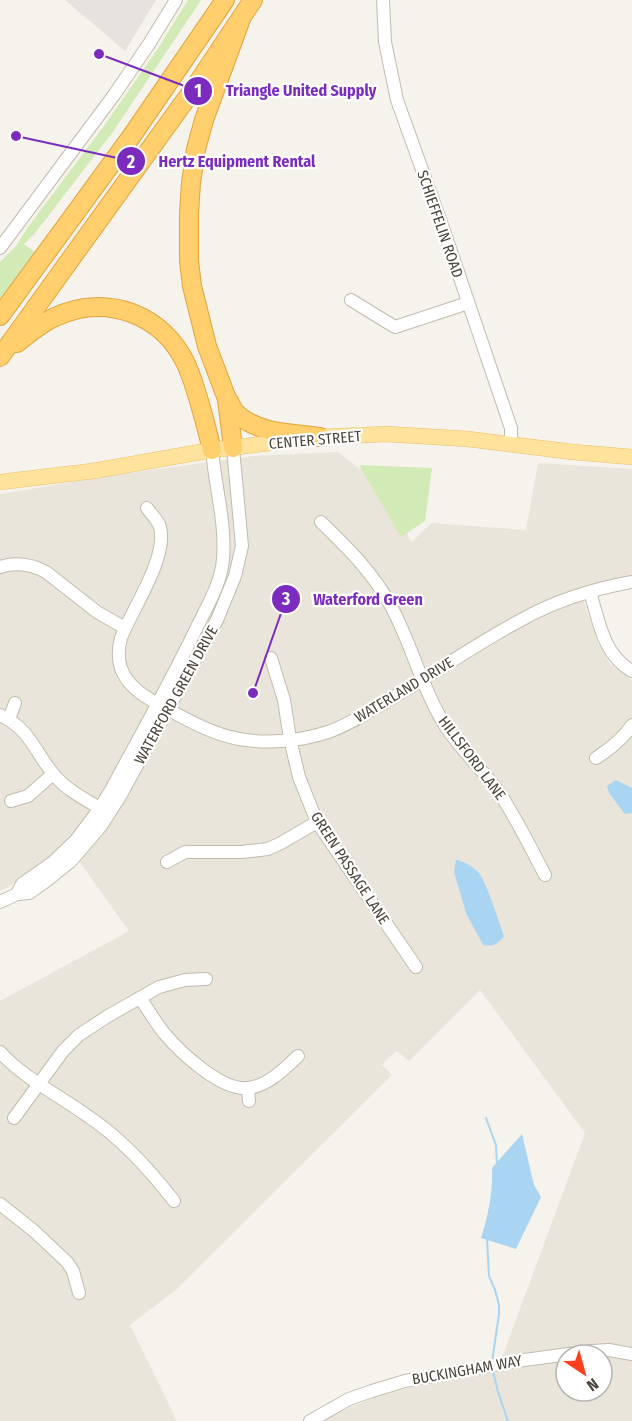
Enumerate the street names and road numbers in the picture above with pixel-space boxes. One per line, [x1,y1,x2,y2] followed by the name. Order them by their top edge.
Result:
[413,168,467,280] street label: SCHIEFFELIN ROAD
[268,427,362,453] street label: CENTER STREET
[130,623,222,767] street label: WATERFORD GREEN DRIVE
[351,653,457,727] street label: WATERLAND DRIVE
[435,713,509,803] street label: HILLSFORD LANE
[307,808,393,928] street label: GREEN PASSAGE LANE
[411,1351,524,1389] street label: BUCKINGHAM WAY

